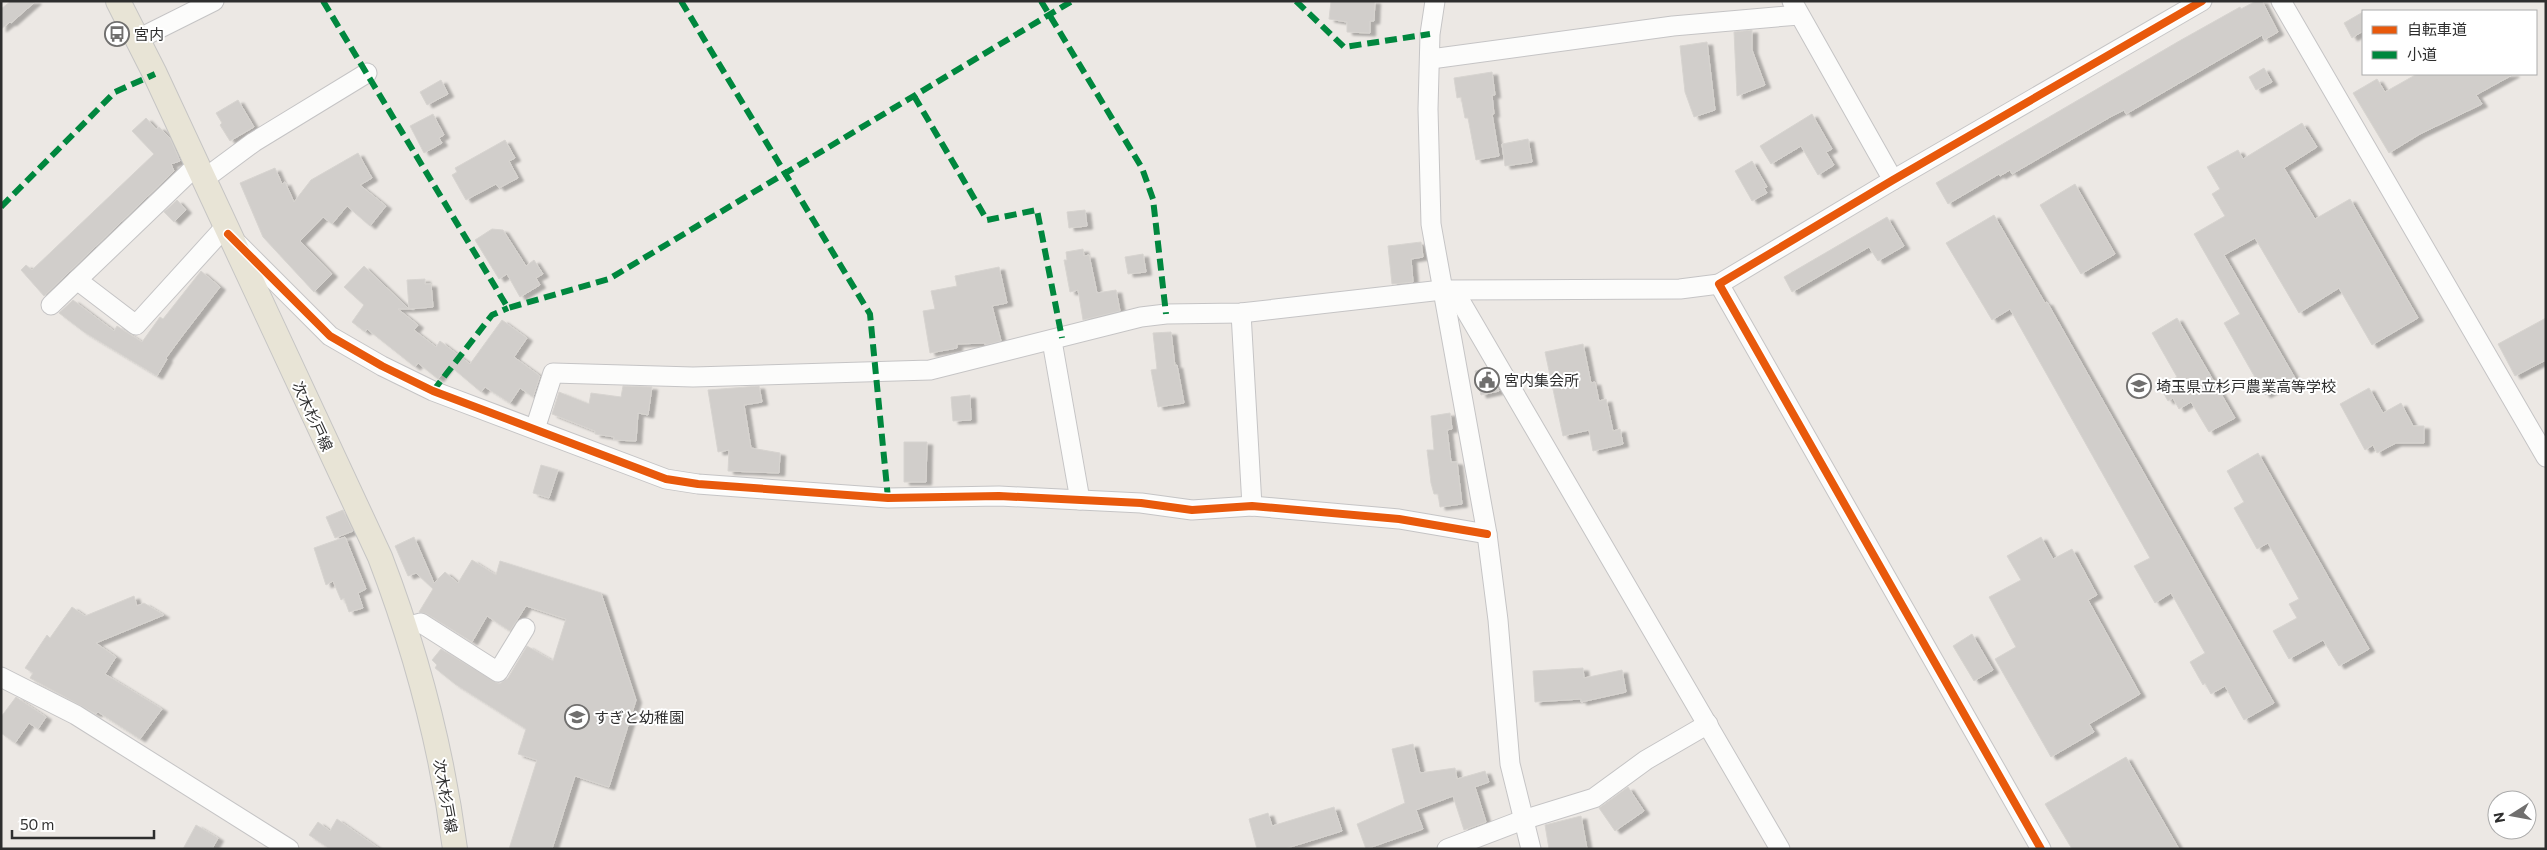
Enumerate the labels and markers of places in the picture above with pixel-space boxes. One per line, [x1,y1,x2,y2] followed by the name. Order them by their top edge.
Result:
[104,21,130,47] bus stop icon: 宮内
[134,25,164,43] place label: 宮内
[1474,367,1500,393] public building icon: 宮内集会所
[1504,371,1579,389] place label: 宮内集会所
[2126,373,2152,399] school or university icon: 埼玉県立杉戸農業高等学校
[2156,377,2336,395] place label: 埼玉県立杉戸農業高等学校
[564,704,590,730] school or university icon: すぎと幼稚園
[594,708,684,726] place label: すぎと幼稚園

